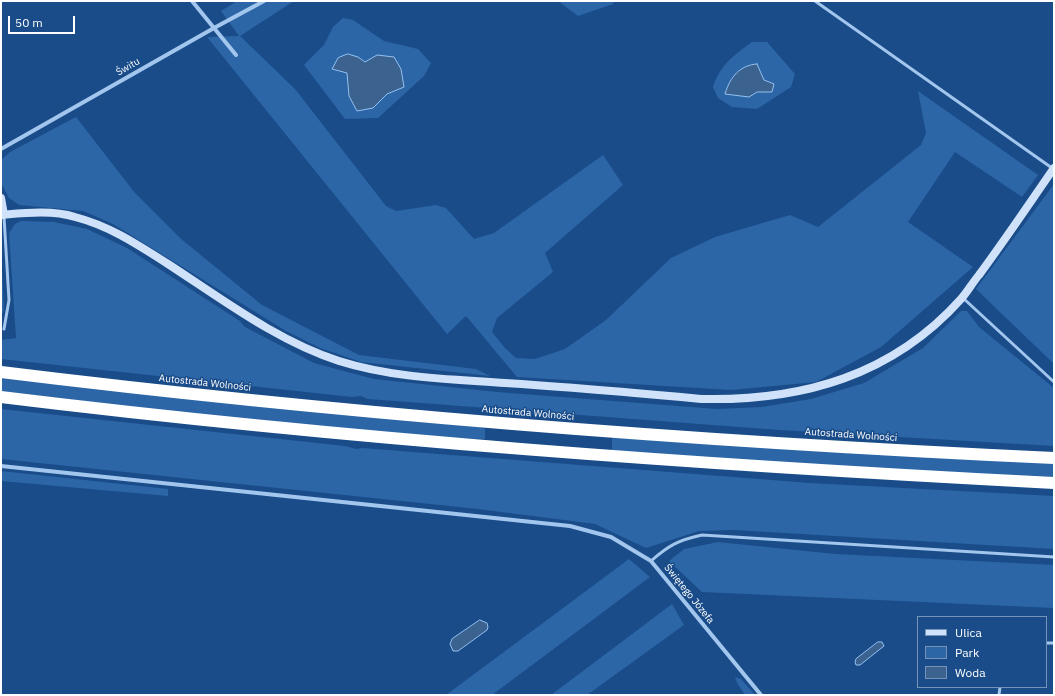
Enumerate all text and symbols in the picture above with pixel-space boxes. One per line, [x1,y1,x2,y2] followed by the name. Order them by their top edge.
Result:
[10,8,77,34] scale bar
[15,15,43,30] text: 50 m
[114,56,142,78] street label: Świtu
[158,372,252,394] street label: Autostrada Wolności
[481,403,575,423] street label: Autostrada Wolności
[804,426,898,444] street label: Autostrada Wolności
[661,562,717,626] street label: Świętego Józefa
[917,616,1047,688] legend
[955,625,982,640] text: Ulica
[955,645,979,660] text: Park
[955,665,986,680] text: Woda

